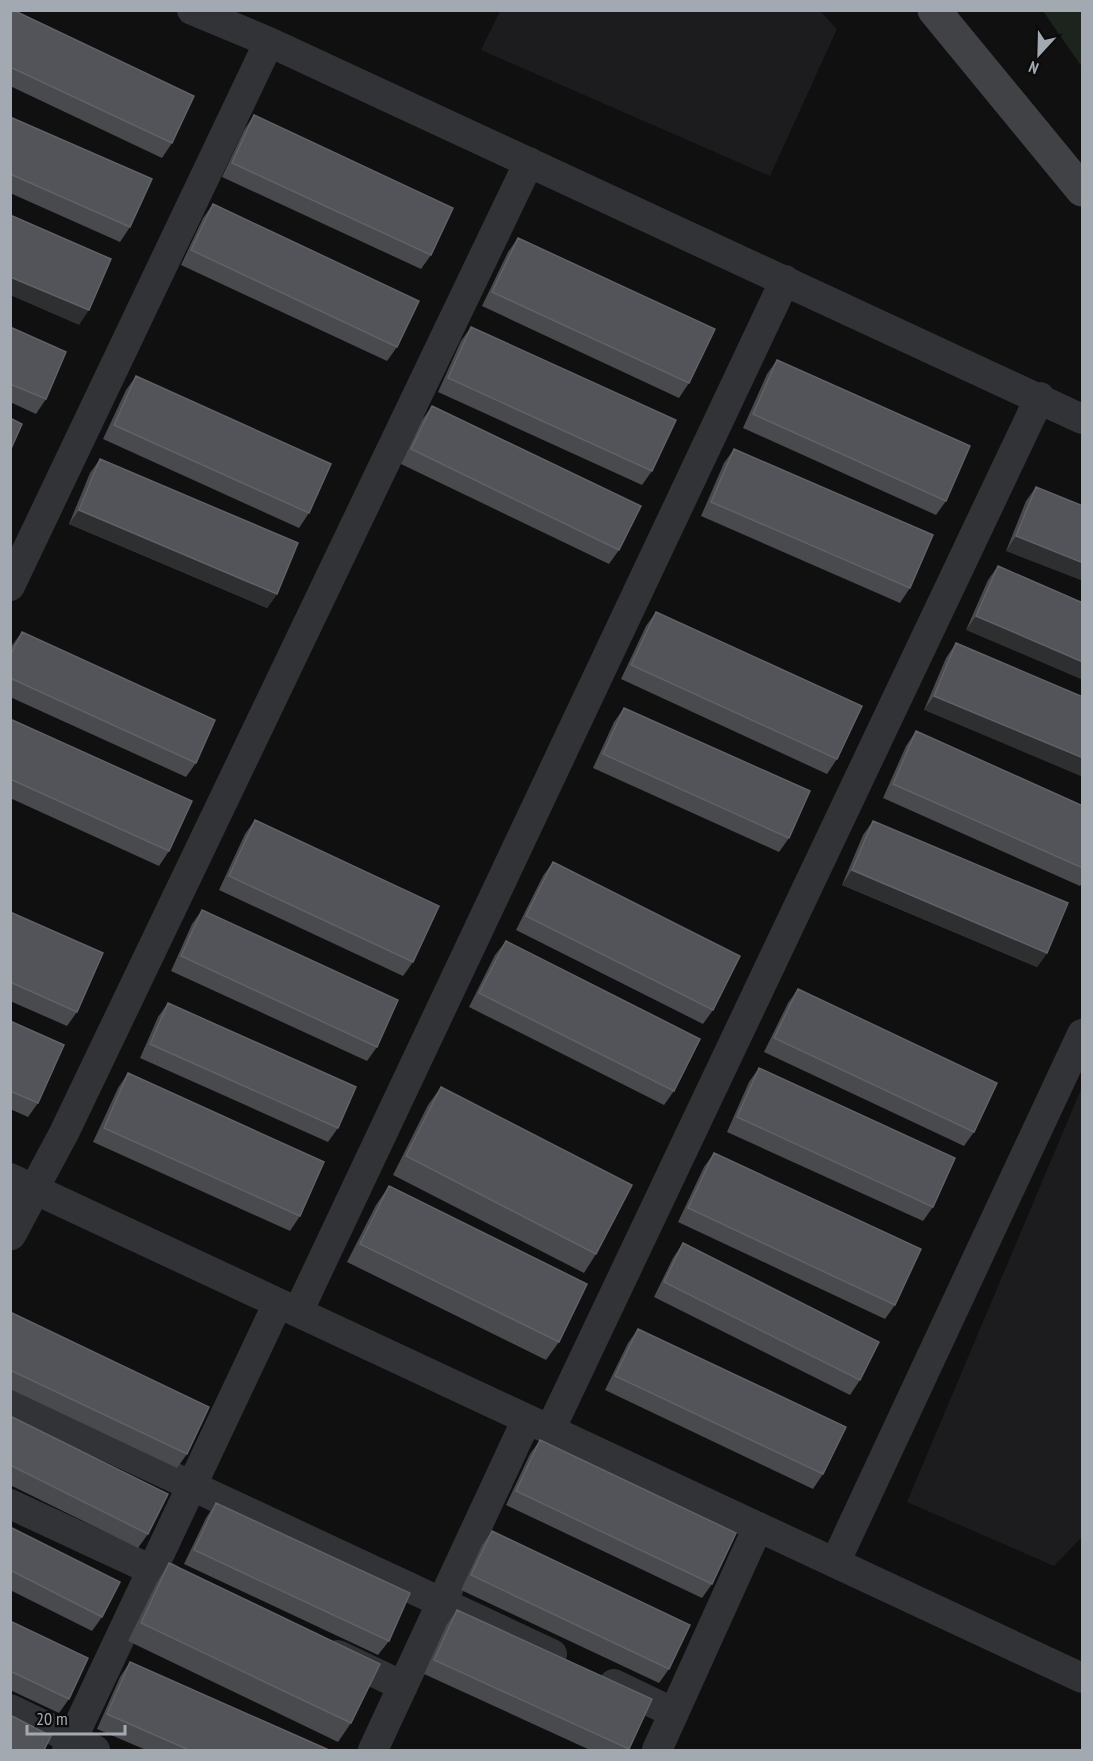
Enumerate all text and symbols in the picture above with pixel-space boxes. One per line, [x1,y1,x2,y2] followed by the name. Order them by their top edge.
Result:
[1009,24,1069,84] north arrow
[1026,57,1041,79] text: N
[27,1698,124,1736] scale bar
[36,1707,68,1730] text: 20 m

